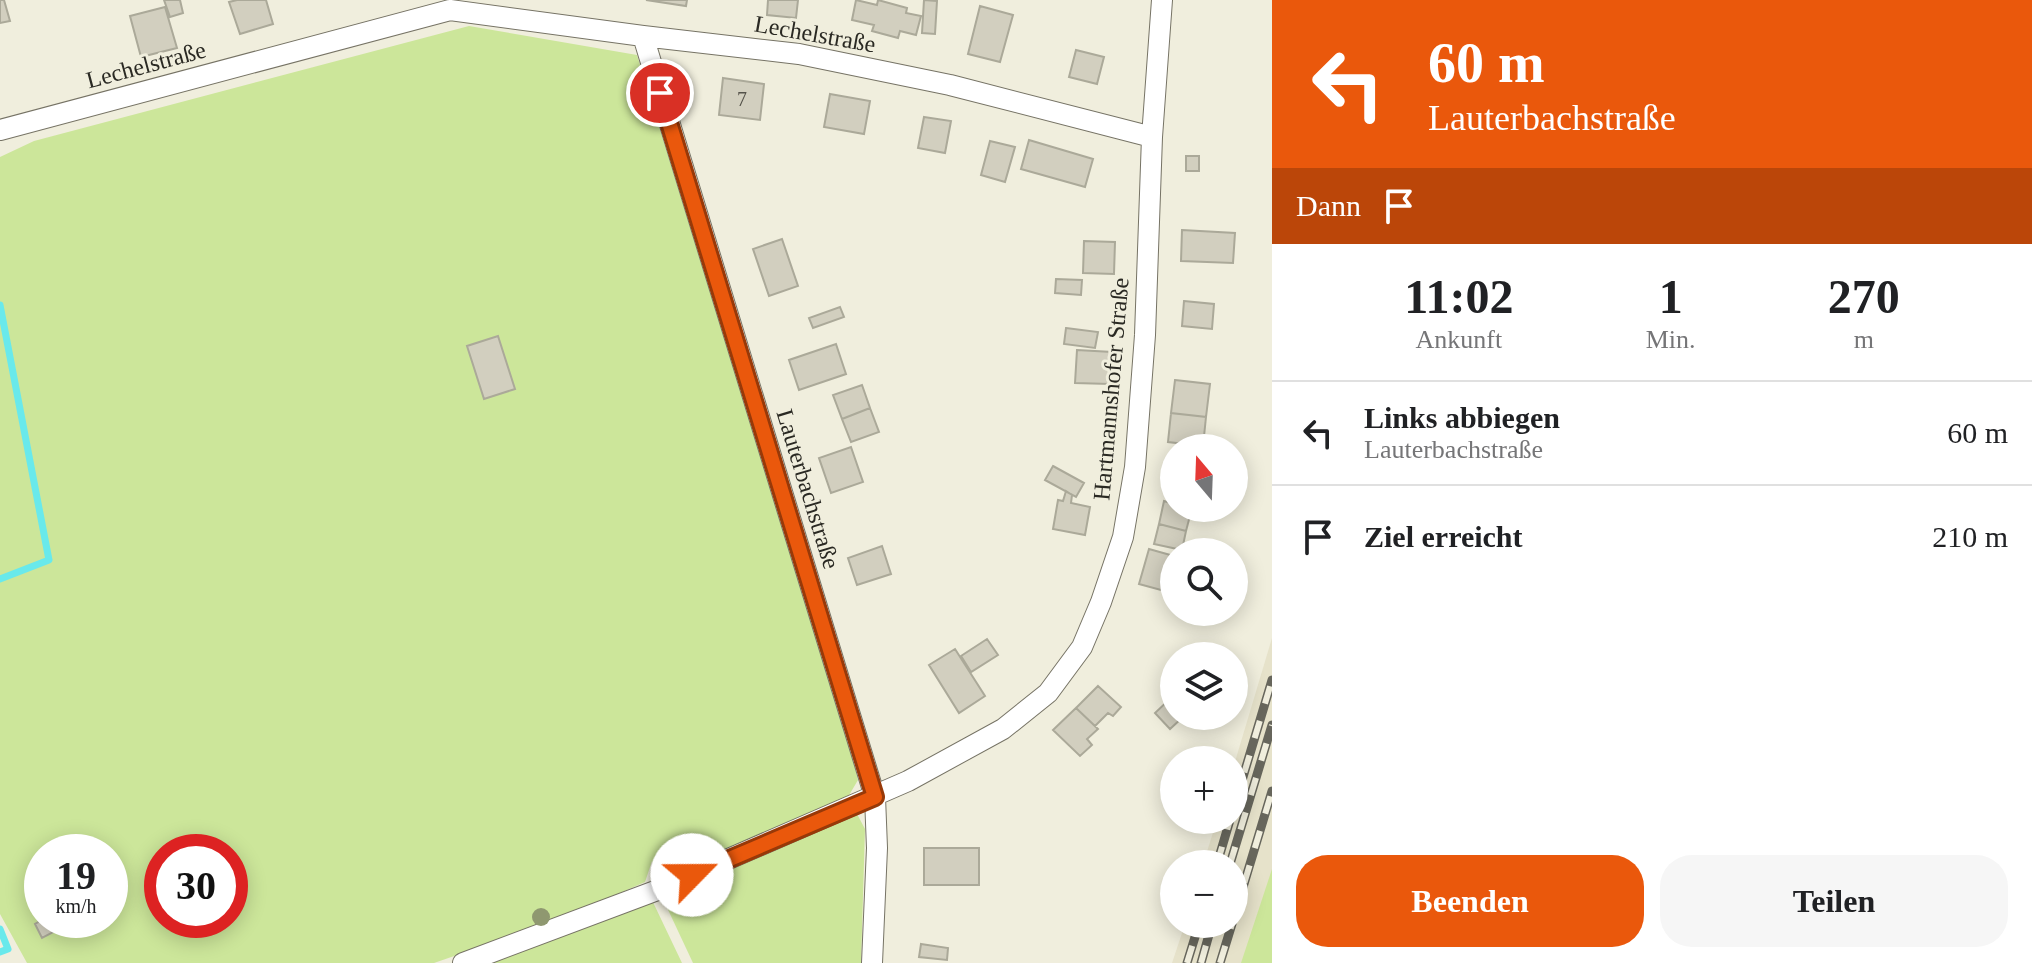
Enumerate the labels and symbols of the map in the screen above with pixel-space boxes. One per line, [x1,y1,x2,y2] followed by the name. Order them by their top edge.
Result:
[752,11,878,57] street label: Lechelstraße
[83,37,209,93] street label: Lechelstraße
[626,59,694,127] pin
[737,88,747,110] house number: 7
[1088,277,1134,501] street label: Hartmannshofer Straße
[771,406,845,572] street label: Lauterbachstraße
[1160,434,1248,522] north arrow
[650,833,734,917] position arrow
[144,834,248,938] speed limit sign: 30

